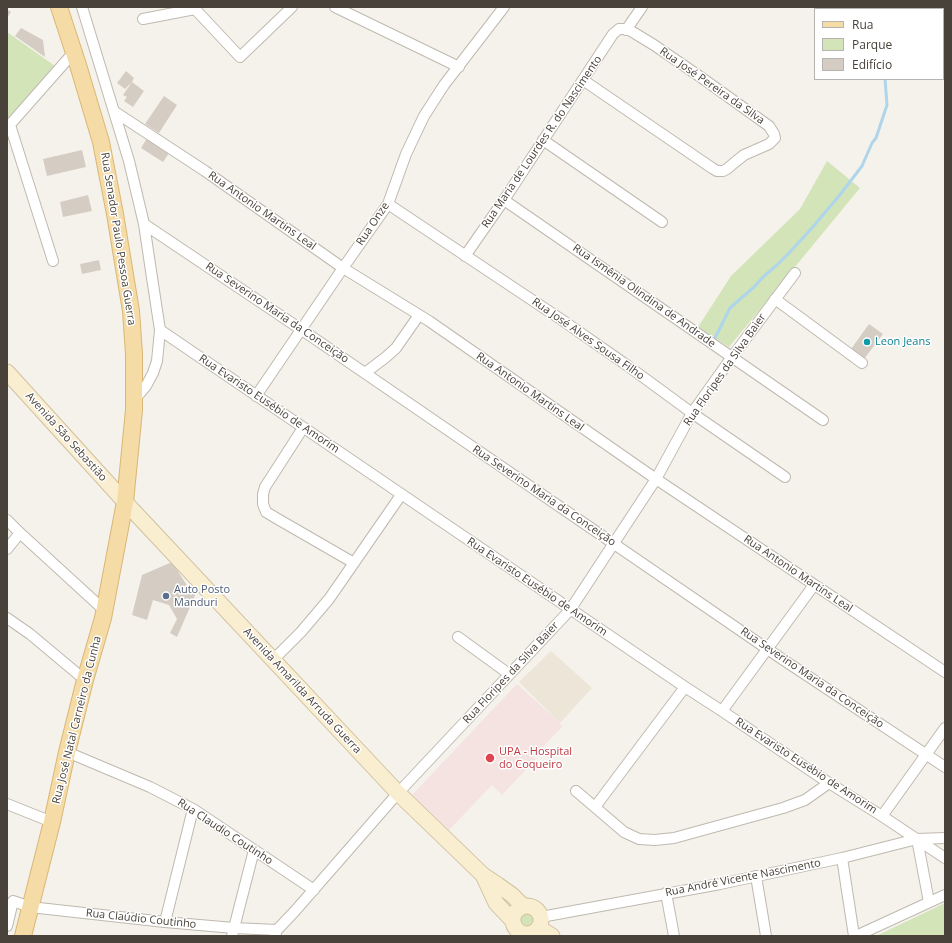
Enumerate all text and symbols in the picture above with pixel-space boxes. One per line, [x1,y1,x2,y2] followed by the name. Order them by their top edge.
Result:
[814,8,944,80] legend
[852,16,873,33] text: Rua
[852,36,892,53] text: Parque
[657,45,767,127] street label: Rua José Pereira da Silva
[479,53,605,231] street label: Rua Maria de Lourdes R. do Nascimento
[852,56,892,73] text: Edifício
[98,152,138,326] street label: Rua Senador Paulo Pessoa Guerra
[206,169,318,253] street label: Rua Antonio Martins Leal
[354,200,392,248] street label: Rua Onze
[570,241,718,351] street label: Rua Ismênia Olindina de Andrade
[203,260,351,366] street label: Rua Severino Maria da Conceição
[529,295,647,383] street label: Rua José Alves Sousa Filho
[681,311,769,429] street label: Rua Floripes da Silva Baier
[875,335,930,349] place label: Leon Jeans
[862,337,872,347] marker: Leon Jeans
[474,350,586,434] street label: Rua Antonio Martins Leal
[196,352,342,456] street label: Rua Evaristo Eusébio de Amorim
[23,390,109,484] street label: Avenida São Sebastião
[470,443,618,549] street label: Rua Severino Maria da Conceição
[741,533,855,615] street label: Rua Antonio Martins Leal
[464,535,610,639] street label: Rua Evaristo Eusébio de Amorim
[174,583,230,609] place label: Auto Posto Manduri
[161,591,171,601] marker: Auto Posto Manduri
[460,619,562,727] street label: Rua Floripes da Silva Baier
[240,625,364,757] street label: Avenida Amarilda Arruda Guerra
[738,625,886,731] street label: Rua Severino Maria da Conceição
[50,635,104,805] street label: Rua José Natal Carneiro da Cunha
[733,715,879,817] street label: Rua Evaristo Eusébio de Amorim
[499,745,572,771] place label: UPA - Hospital do Coqueiro
[484,752,496,764] marker: UPA - Hospital do Coqueiro
[175,796,275,868] street label: Rua Claudio Coutinho
[664,856,822,900] street label: Rua André Vicente Nascimento
[85,907,197,931] street label: Rua Claúdio Coutinho

